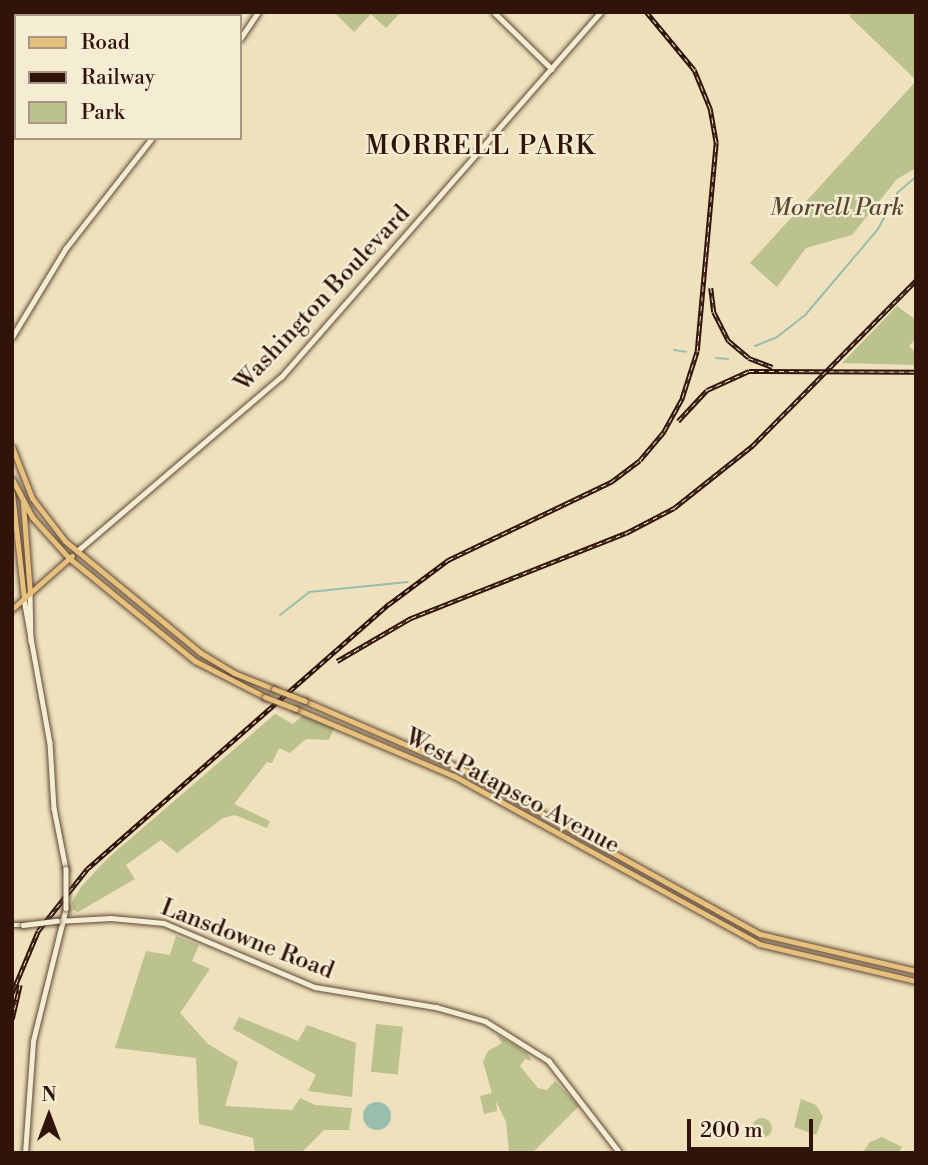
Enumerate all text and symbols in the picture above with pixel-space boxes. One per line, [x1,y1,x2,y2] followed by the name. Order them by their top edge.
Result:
[14,14,242,140] legend
[81,30,130,56] text: Road
[81,65,155,91] text: Railway
[81,100,125,126] text: Park
[367,131,595,163] district label: MORRELL PARK
[770,195,904,223] park label: Morrell Park
[229,200,417,398] street label: Washington Boulevard
[400,723,624,861] street label: West Patapsco Avenue
[156,894,338,986] street label: Lansdowne Road
[14,1081,84,1151] north arrow
[41,1083,57,1107] text: N
[690,1106,816,1150] scale bar
[700,1118,763,1144] text: 200 m

